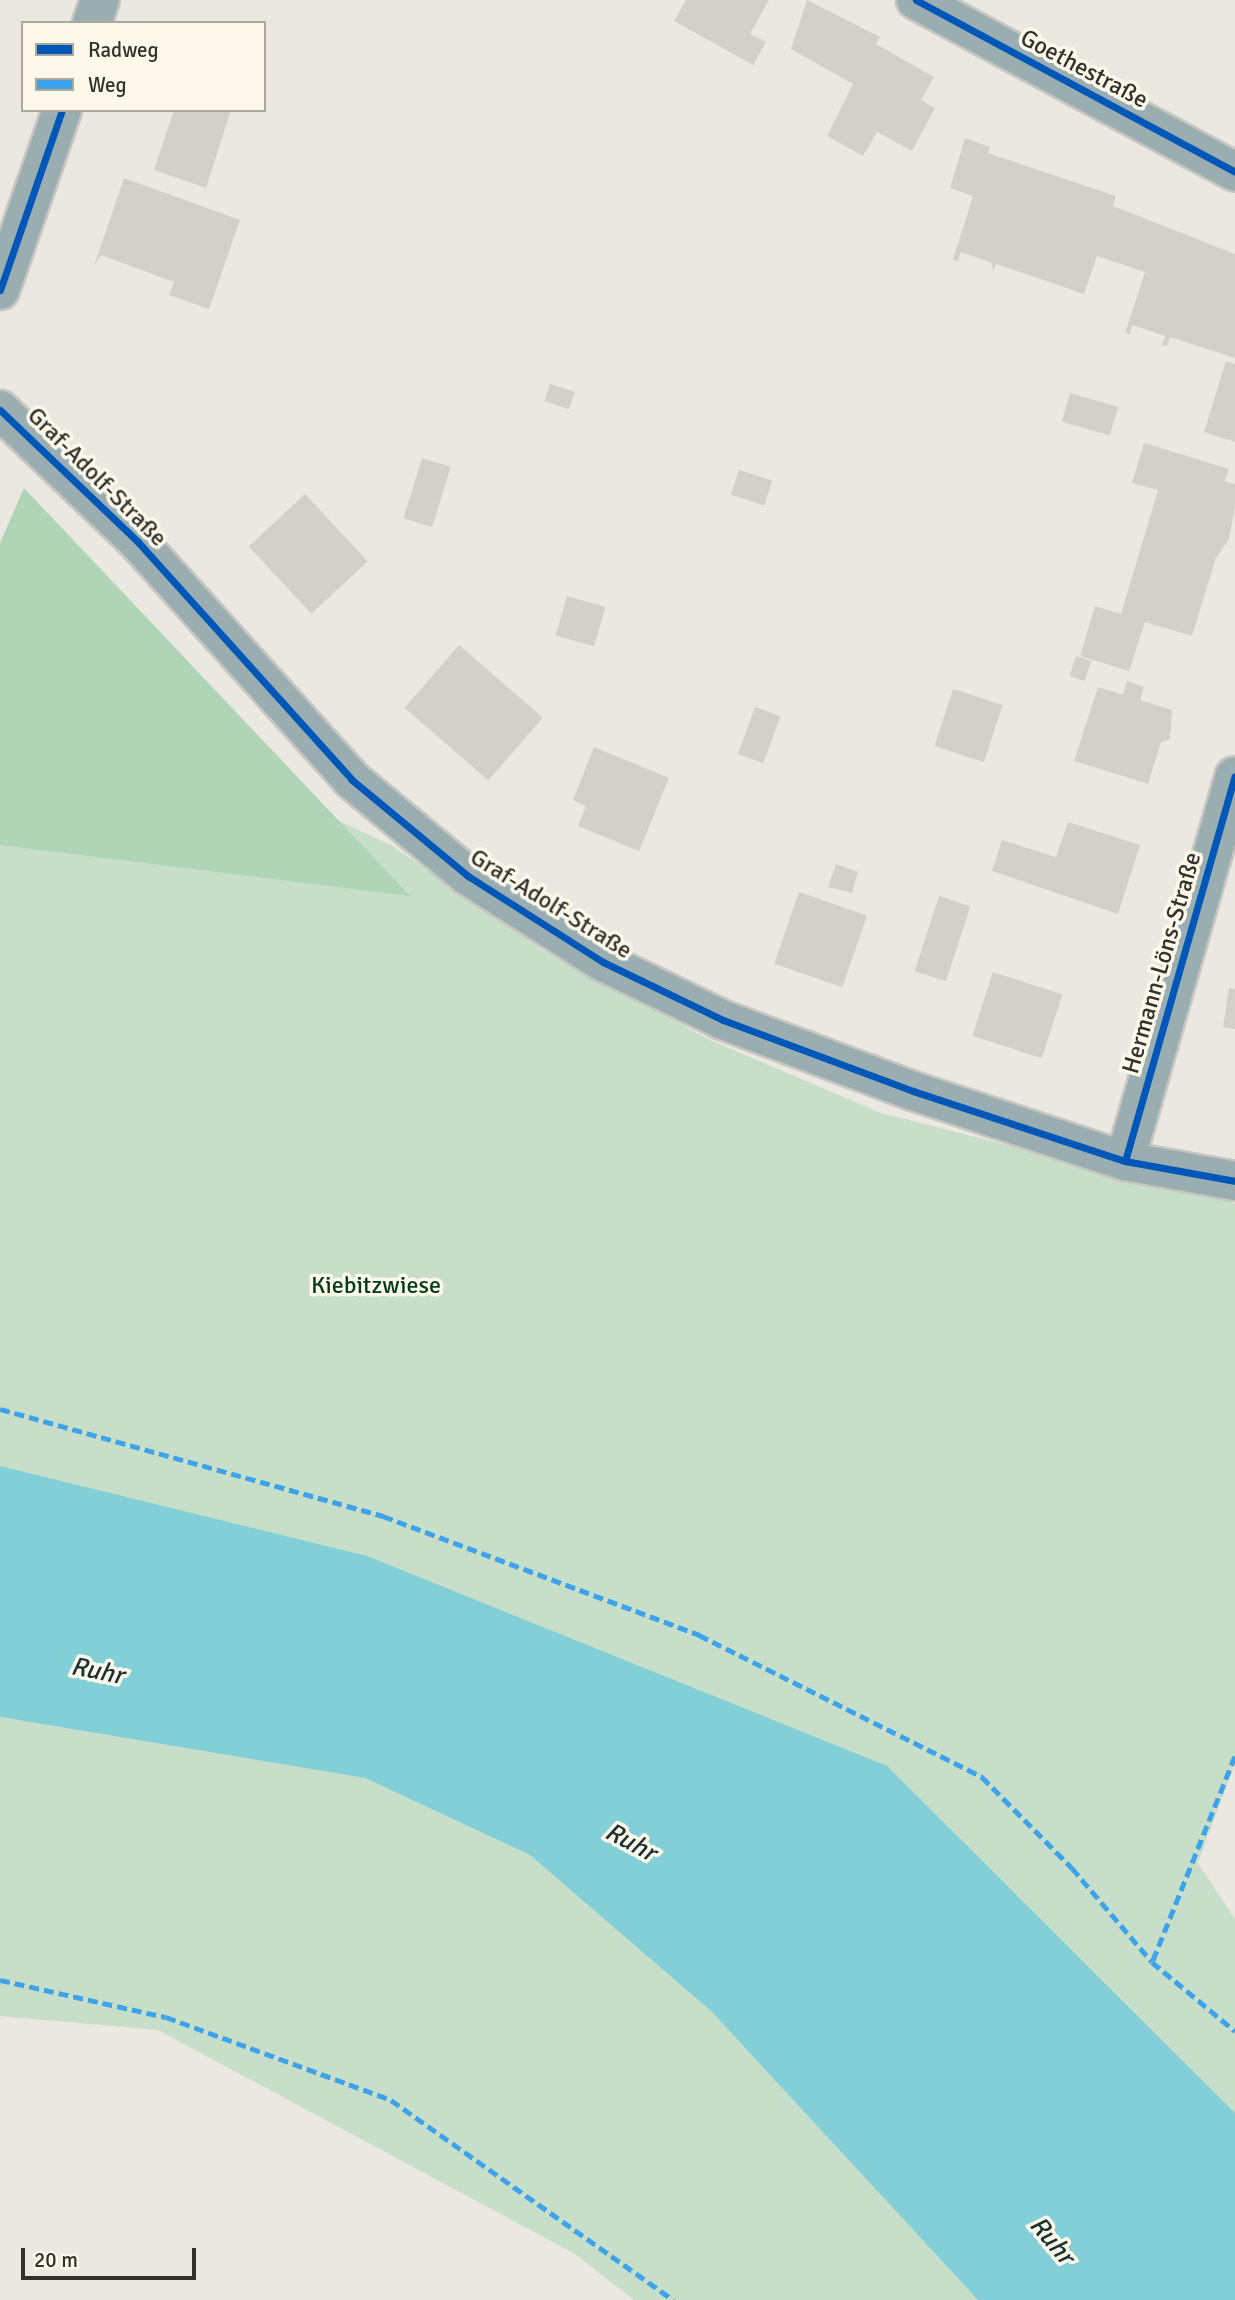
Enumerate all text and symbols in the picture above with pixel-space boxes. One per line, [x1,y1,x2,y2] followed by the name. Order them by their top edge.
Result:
[21,21,266,112] legend
[1015,23,1153,115] street label: Goethestraße
[88,37,159,63] text: Radweg
[88,72,127,98] text: Weg
[21,401,173,553] street label: Graf-Adolf-Straße
[465,843,637,965] street label: Graf-Adolf-Straße
[1117,849,1207,1077] street label: Hermann-Löns-Straße
[311,1272,441,1300] park label: Kiebitzwiese
[68,1652,126,1692] water label: Ruhr
[599,1817,661,1869] water label: Ruhr
[1022,2211,1080,2271] water label: Ruhr
[24,2234,200,2278] scale bar
[34,2247,78,2273] text: 20 m

